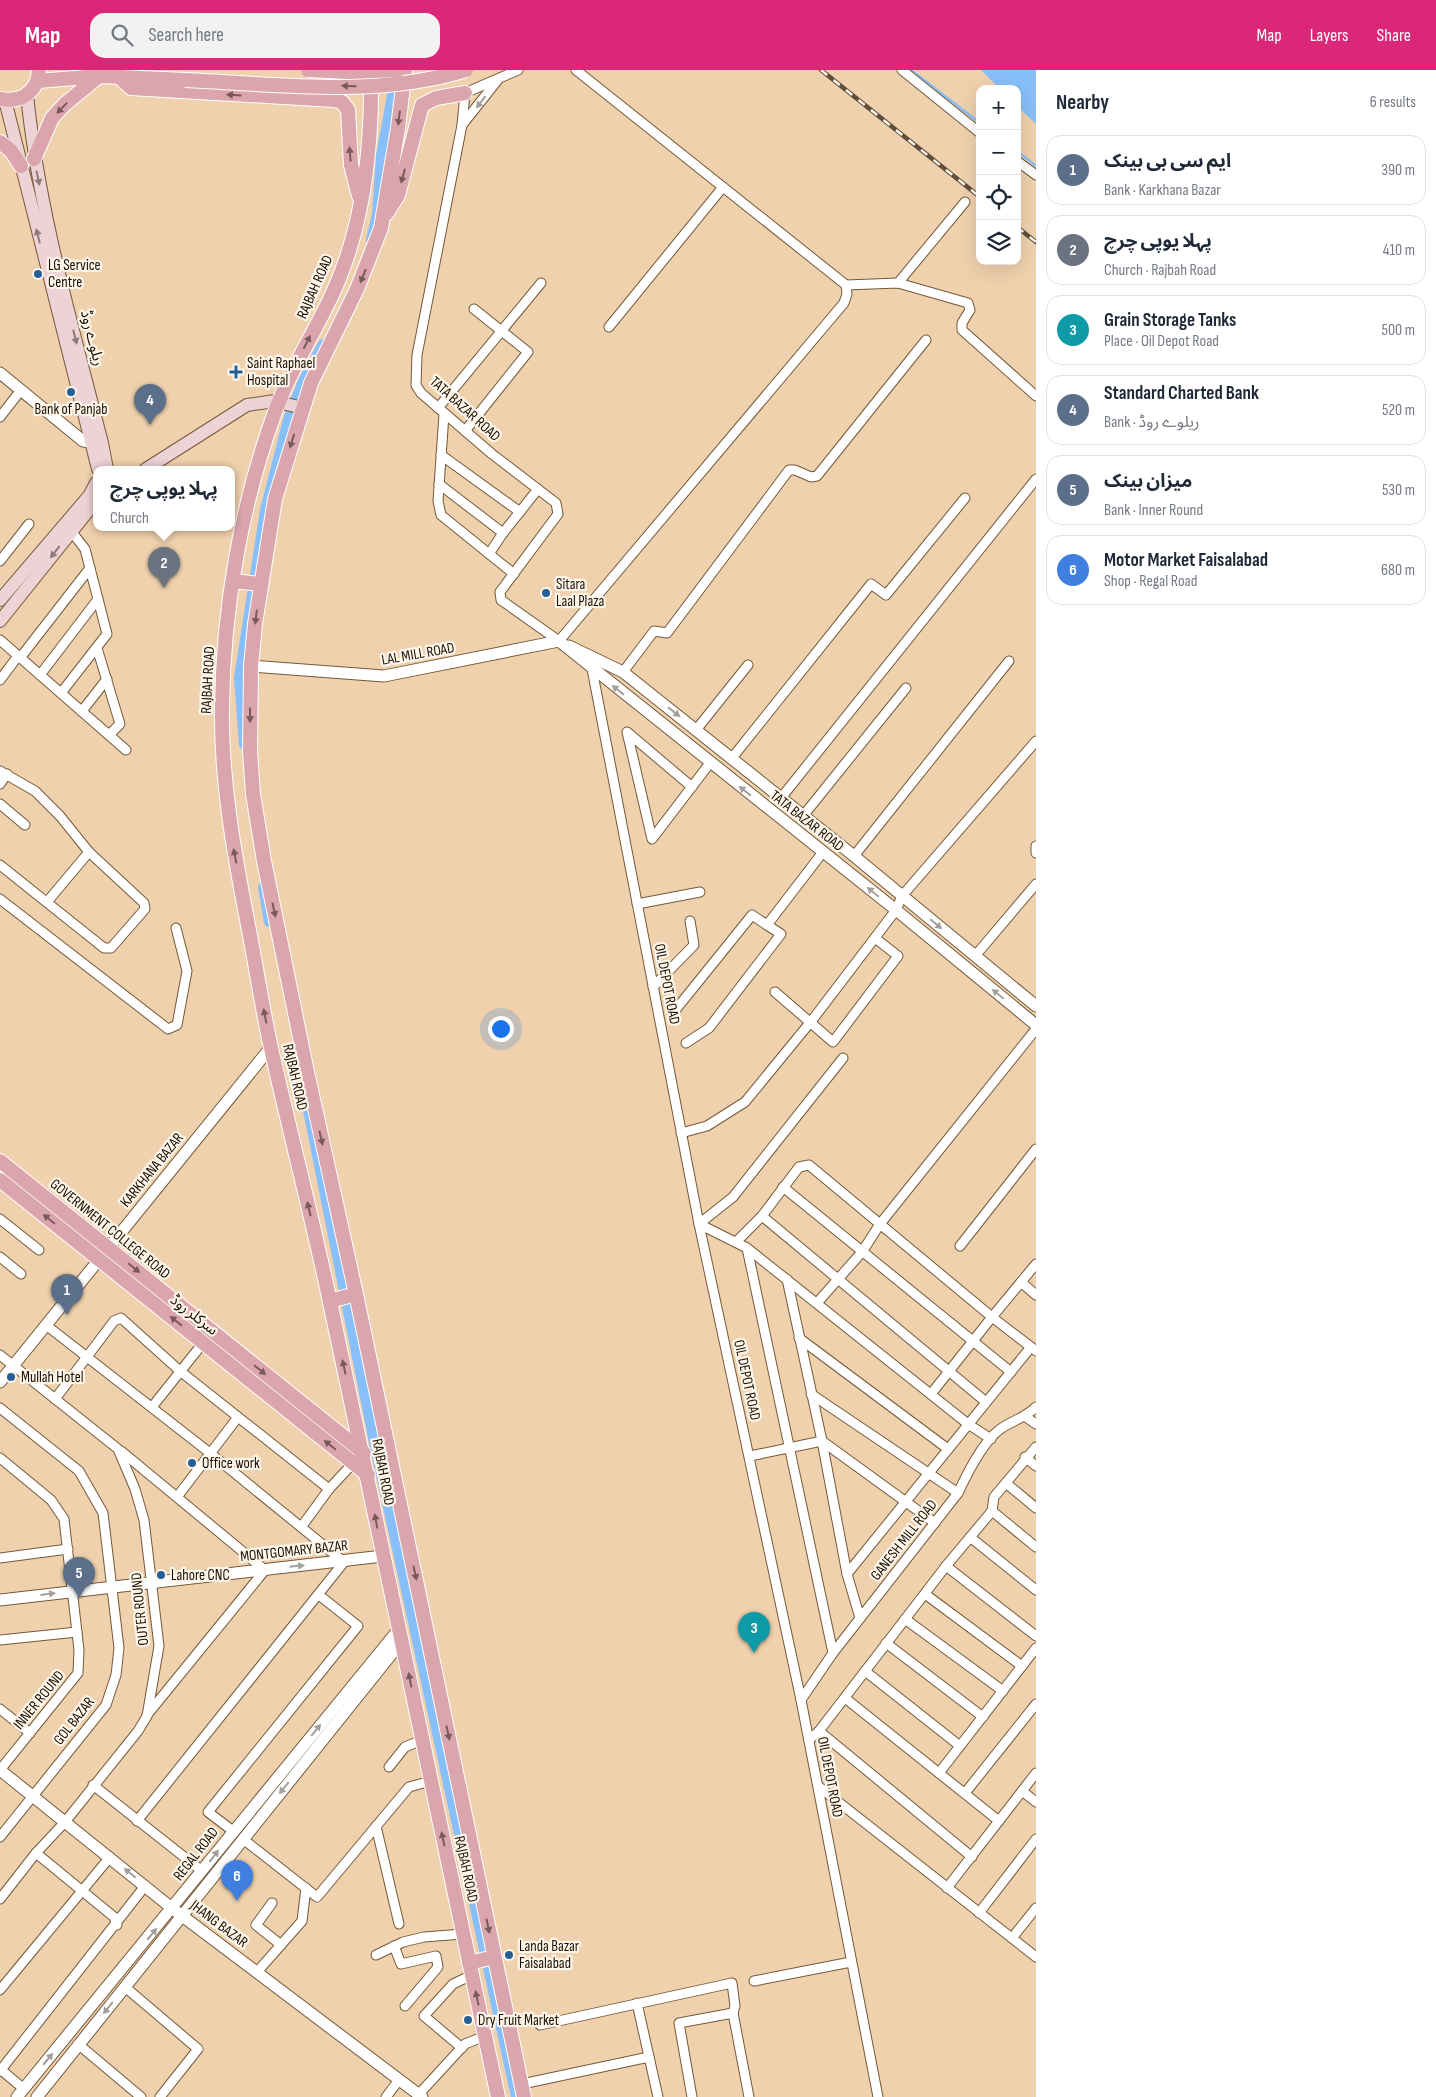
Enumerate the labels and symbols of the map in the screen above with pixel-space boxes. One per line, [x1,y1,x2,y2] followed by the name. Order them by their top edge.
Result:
[340,82,356,90] one-way arrow
[225,90,241,98] one-way arrow
[475,95,486,108] one-way arrow
[56,101,68,113] one-way arrow
[395,111,403,127] one-way arrow
[346,146,354,162] one-way arrow
[399,169,407,184] one-way arrow
[34,171,42,186] one-way arrow
[34,228,42,243] one-way arrow
[293,252,337,322] street label: RAJBAH ROAD
[48,256,101,292] place label: LG Service Centre
[32,268,44,280] marker: LG Service Centre
[358,269,366,283] one-way arrow
[76,308,108,368] street label: ریلوے روڈ
[71,329,79,344] one-way arrow
[303,335,311,349] one-way arrow
[247,354,315,390] place label: Saint Raphael Hospital
[229,365,243,379] marker: Saint Raphael Hospital
[426,372,504,446] street label: TATA BAZAR ROAD
[134,384,166,425] pin: 4
[65,386,77,398] marker: Bank of Panjab
[35,400,107,419] place label: Bank of Panjab
[287,434,295,449] one-way arrow
[49,545,60,558] one-way arrow
[148,547,180,588] pin: 2
[556,575,605,611] place label: Sitara Laal Plaza
[540,587,552,599] marker: Sitara Laal Plaza
[252,609,260,625] one-way arrow
[380,638,456,670] street label: LAL MILL ROAD
[197,646,219,714] street label: RAJBAH ROAD
[612,684,625,695] one-way arrow
[246,707,254,723] one-way arrow
[667,707,680,718] one-way arrow
[739,785,752,796] one-way arrow
[766,786,848,856] street label: TATA BAZAR ROAD
[231,849,239,864] one-way arrow
[866,886,879,897] one-way arrow
[270,903,278,918] one-way arrow
[929,919,942,930] one-way arrow
[650,942,684,1026] street label: OIL DEPOT ROAD
[992,989,1005,1000] one-way arrow
[261,1008,269,1024] one-way arrow
[488,1016,514,1042] your location
[278,1042,312,1112] street label: RAJBAH ROAD
[116,1129,188,1211] street label: KARKHANA BAZAR
[317,1131,325,1146] one-way arrow
[46,1175,174,1283] street label: GOVERNMENT COLLEGE ROAD
[305,1201,313,1216] one-way arrow
[43,1214,56,1225] one-way arrow
[127,1263,140,1274] one-way arrow
[51,1274,83,1315] pin: 1
[166,1290,222,1340] street label: سرکلر روڈ
[169,1316,182,1327] one-way arrow
[729,1338,765,1422] street label: OIL DEPOT ROAD
[339,1359,347,1375] one-way arrow
[254,1365,267,1376] one-way arrow
[21,1368,83,1387] place label: Mullah Hotel
[5,1371,17,1383] marker: Mullah Hotel
[367,1437,399,1507] street label: RAJBAH ROAD
[323,1439,336,1450] one-way arrow
[202,1454,260,1473] place label: Office work
[186,1457,198,1469] marker: Office work
[866,1496,942,1584] street label: GANESH MILL ROAD
[372,1513,380,1529] one-way arrow
[239,1536,349,1566] street label: MONTGOMARY BAZAR
[63,1557,95,1598] pin: 5
[289,1562,305,1570] one-way arrow
[171,1566,230,1585] place label: Lahore CNC
[411,1566,419,1582] one-way arrow
[155,1569,167,1581] marker: Lahore CNC
[127,1572,153,1646] street label: OUTER ROUND
[41,1590,57,1598] one-way arrow
[738,1612,770,1653] pin: 3
[9,1667,69,1733] street label: INNER ROUND
[406,1672,414,1688] one-way arrow
[49,1693,99,1749] street label: GOL BAZAR
[311,1724,322,1737] one-way arrow
[444,1725,452,1741] one-way arrow
[813,1735,847,1819] street label: OIL DEPOT ROAD
[279,1782,290,1795] one-way arrow
[169,1823,223,1885] street label: REGAL ROAD
[439,1832,447,1847] one-way arrow
[450,1834,482,1904] street label: RAJBAH ROAD
[208,1850,219,1863] one-way arrow
[221,1860,253,1901] pin: 6
[123,1868,136,1879] one-way arrow
[186,1895,252,1952] street label: JHANG BAZAR
[484,1918,492,1934] one-way arrow
[146,1928,157,1940] one-way arrow
[519,1937,580,1973] place label: Landa Bazar Faisalabad
[503,1949,515,1961] marker: Landa Bazar Faisalabad
[473,1990,481,2006] one-way arrow
[102,2001,113,2014] one-way arrow
[478,2011,559,2030] place label: Dry Fruit Market
[462,2014,474,2026] marker: Dry Fruit Market
[43,2053,54,2066] one-way arrow

